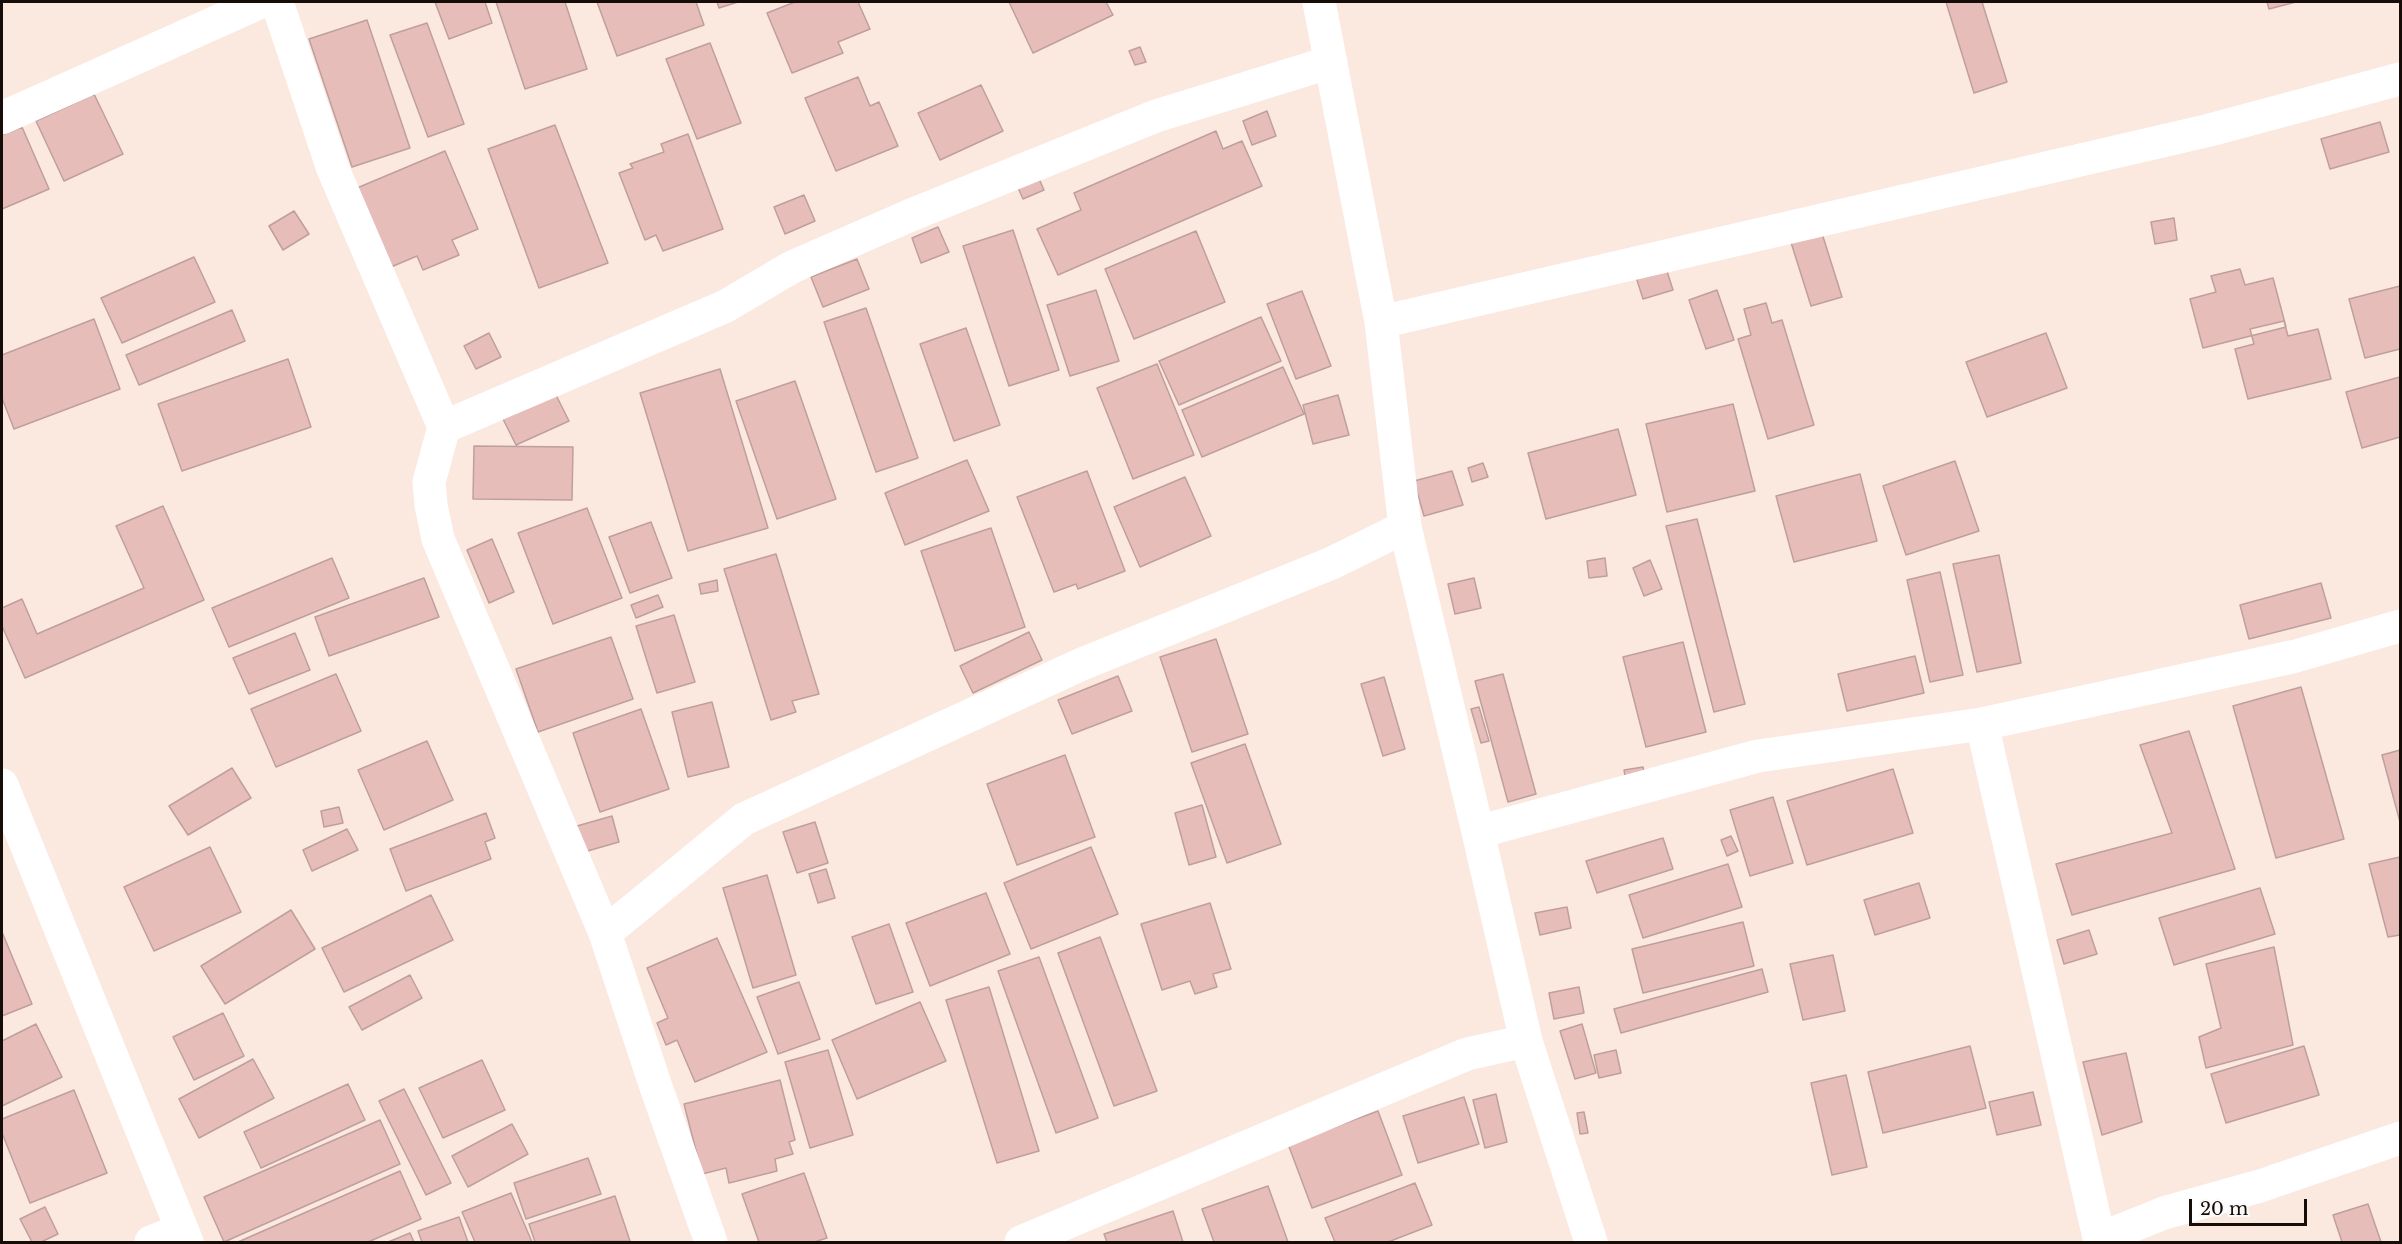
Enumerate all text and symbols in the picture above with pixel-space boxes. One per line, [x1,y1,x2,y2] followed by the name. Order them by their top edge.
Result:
[2192,1187,2310,1225] scale bar
[2200,1198,2248,1220] text: 20 m

